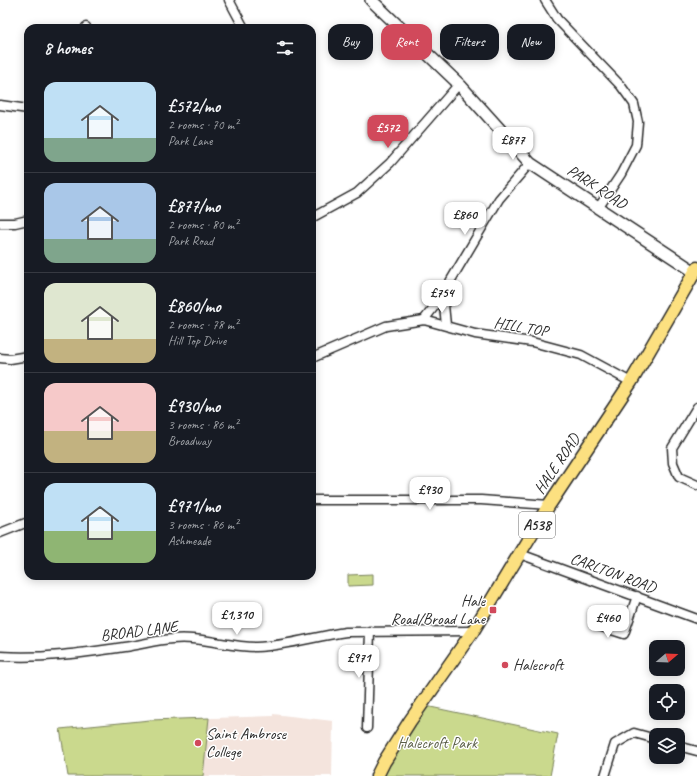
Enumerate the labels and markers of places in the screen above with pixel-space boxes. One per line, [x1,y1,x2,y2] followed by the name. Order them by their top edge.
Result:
[364,115,412,149] pin: £572
[489,127,537,161] pin: £877
[441,202,489,236] pin: £860
[418,280,466,314] pin: £754
[406,477,454,511] pin: £930
[391,591,487,629] place label: Hale Road/Broad Lane
[204,602,270,636] pin: £1,310
[488,605,498,615] marker: Hale Road/Broad Lane
[584,605,632,639] pin: £460
[335,645,383,679] pin: £971
[513,655,565,675] place label: Halecroft
[500,660,510,670] marker: Halecroft
[206,724,288,762] place label: Saint Ambrose College
[193,738,203,748] marker: Saint Ambrose College

